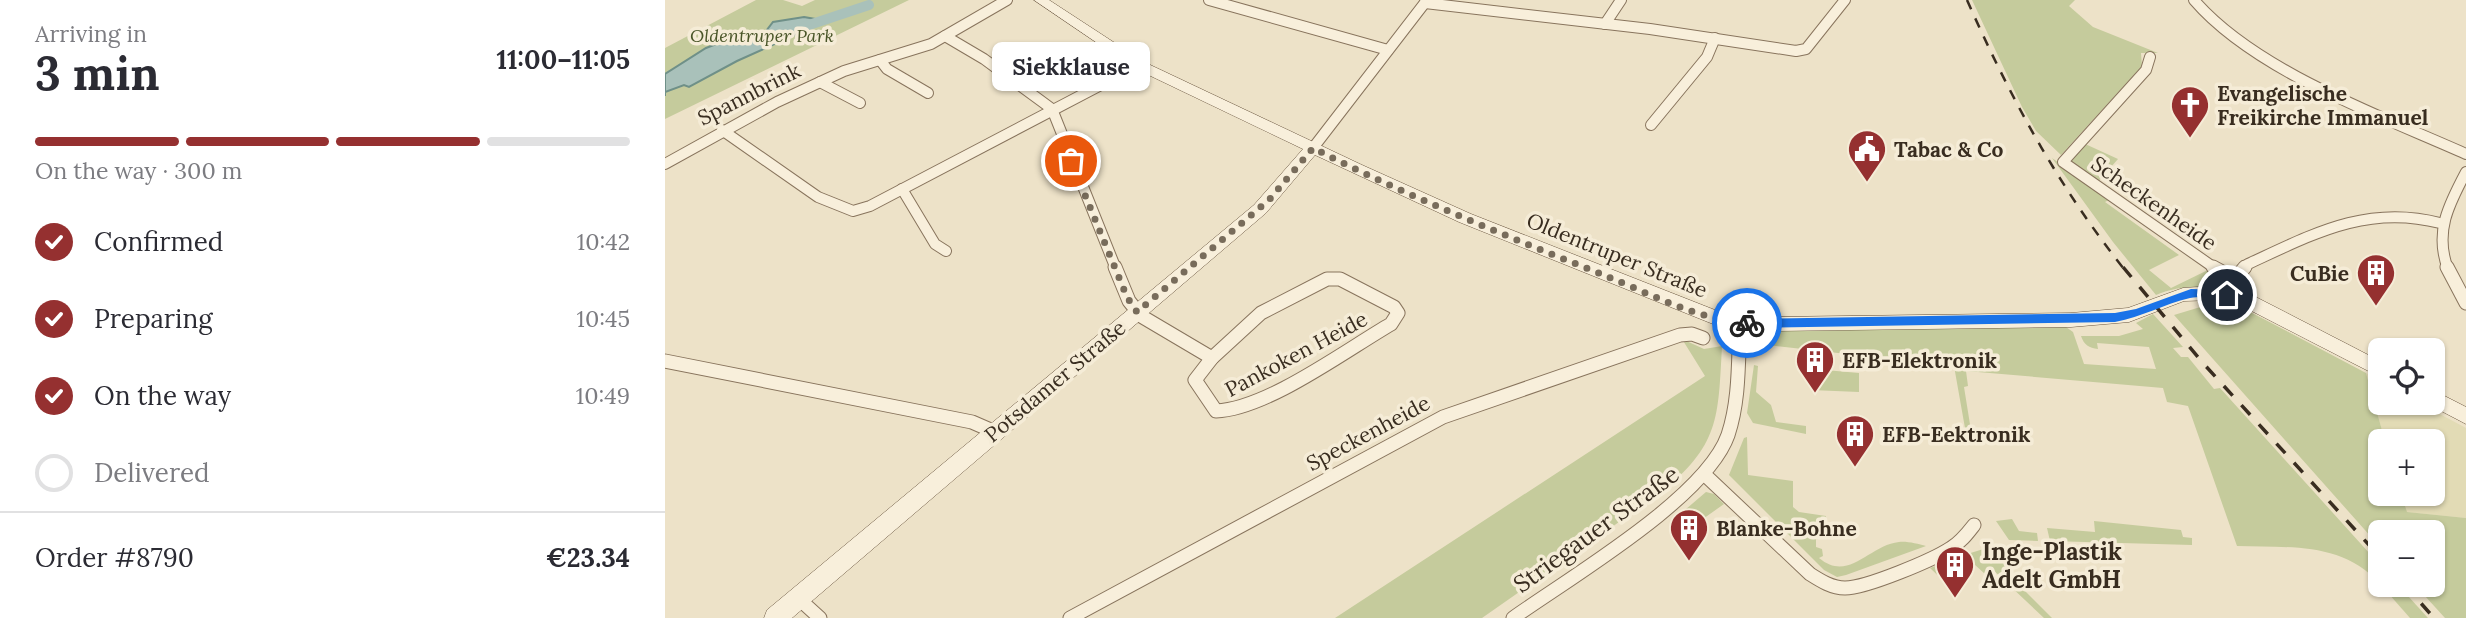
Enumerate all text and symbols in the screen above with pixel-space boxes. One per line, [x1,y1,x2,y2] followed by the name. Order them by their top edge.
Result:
[35,19,147,48] text: Arriving in
[690,24,834,47] park label: Oldentruper Park
[992,42,1150,91] callout: Siekklause
[496,43,630,76] text: 11:00–11:05
[35,44,160,103] text: 3 min
[1012,52,1130,81] text: Siekklause
[693,56,806,131] street label: Spannbrink
[2217,80,2429,131] place label: Evangelische Freikirche Immanuel
[2169,84,2211,139] church icon: Evangelische Freikirche Immanuel
[1846,128,1888,183] public building icon: Tabac & Co
[1041,131,1101,191] pin
[1894,136,2003,163] place label: Tabac & Co
[1052,142,1090,180] icon: bag
[2086,150,2222,256] street label: Scheckenheide
[35,156,242,185] text: On the way · 300 m
[1523,206,1711,304] street label: Oldentruper Straße
[35,223,73,261] icon: check
[94,225,223,258] text: Confirmed
[577,227,630,256] text: 10:42
[2355,252,2397,307] building icon: CuBie
[2290,260,2349,287] place label: CuBie
[2197,265,2257,325] pin
[2208,276,2246,314] icon: home
[1712,288,1782,358] courier
[35,300,73,338] icon: check
[94,302,213,335] text: Preparing
[577,304,630,333] text: 10:45
[1728,304,1766,342] icon: bike
[1220,305,1372,403] street label: Pankoken Heide
[979,314,1131,448] street label: Potsdamer Straße
[2368,338,2445,597] map controls
[2368,338,2445,415] button: locate
[1794,339,1836,394] building icon: EFB-Elektronik
[1842,347,1998,374] place label: EFB-Elektronik
[35,377,73,415] icon: check
[94,379,231,412] text: On the way
[576,381,630,410] text: 10:49
[1302,389,1434,477] street label: Speckenheide
[1834,413,1876,468] building icon: EFB-Eektronik
[1882,421,2031,448] place label: EFB-Eektronik
[2368,429,2445,506] button: +
[94,456,210,489] text: Delivered
[1507,458,1685,600] street label: Striegauer Straße
[1668,507,1710,562] building icon: Blanke-Bohne
[1716,515,1857,542] place label: Blanke-Bohne
[2368,520,2445,597] button: −
[1982,536,2122,595] place label: Inge-Plastik Adelt GmbH
[35,541,194,574] text: Order #8790
[546,541,630,574] text: €23.34
[1934,544,1976,599] building icon: Inge-Plastik Adelt GmbH

